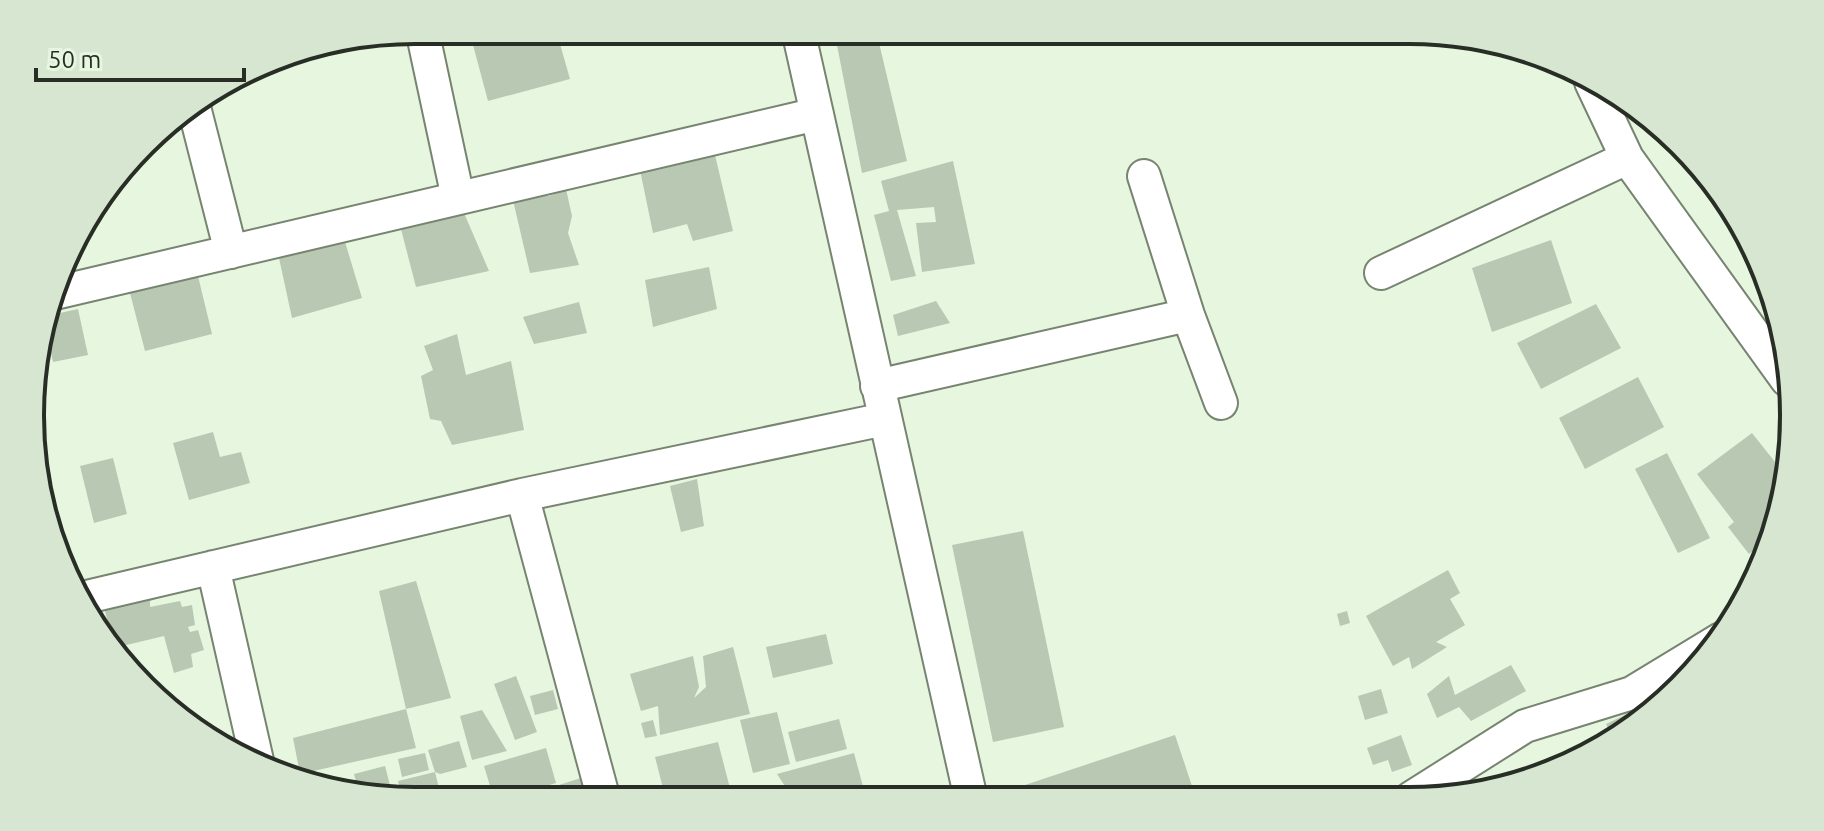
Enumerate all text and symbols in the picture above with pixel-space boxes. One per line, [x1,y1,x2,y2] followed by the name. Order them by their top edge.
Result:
[36,32,244,82] scale bar
[48,46,101,73] text: 50 m

